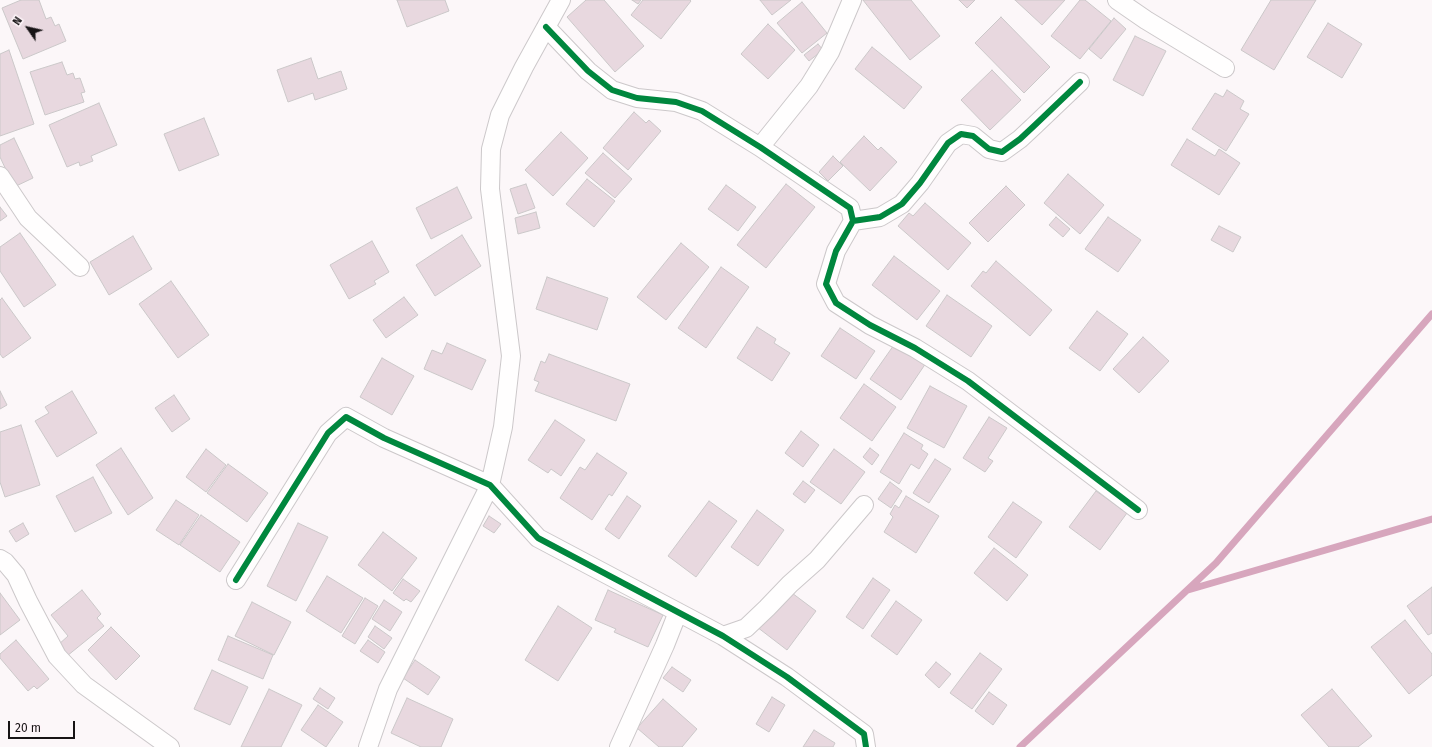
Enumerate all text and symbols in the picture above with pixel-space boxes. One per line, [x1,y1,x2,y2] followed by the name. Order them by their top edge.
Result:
[8,8,48,48] north arrow
[10,14,25,28] text: N
[10,713,77,739] scale bar
[15,721,41,735] text: 20 m

